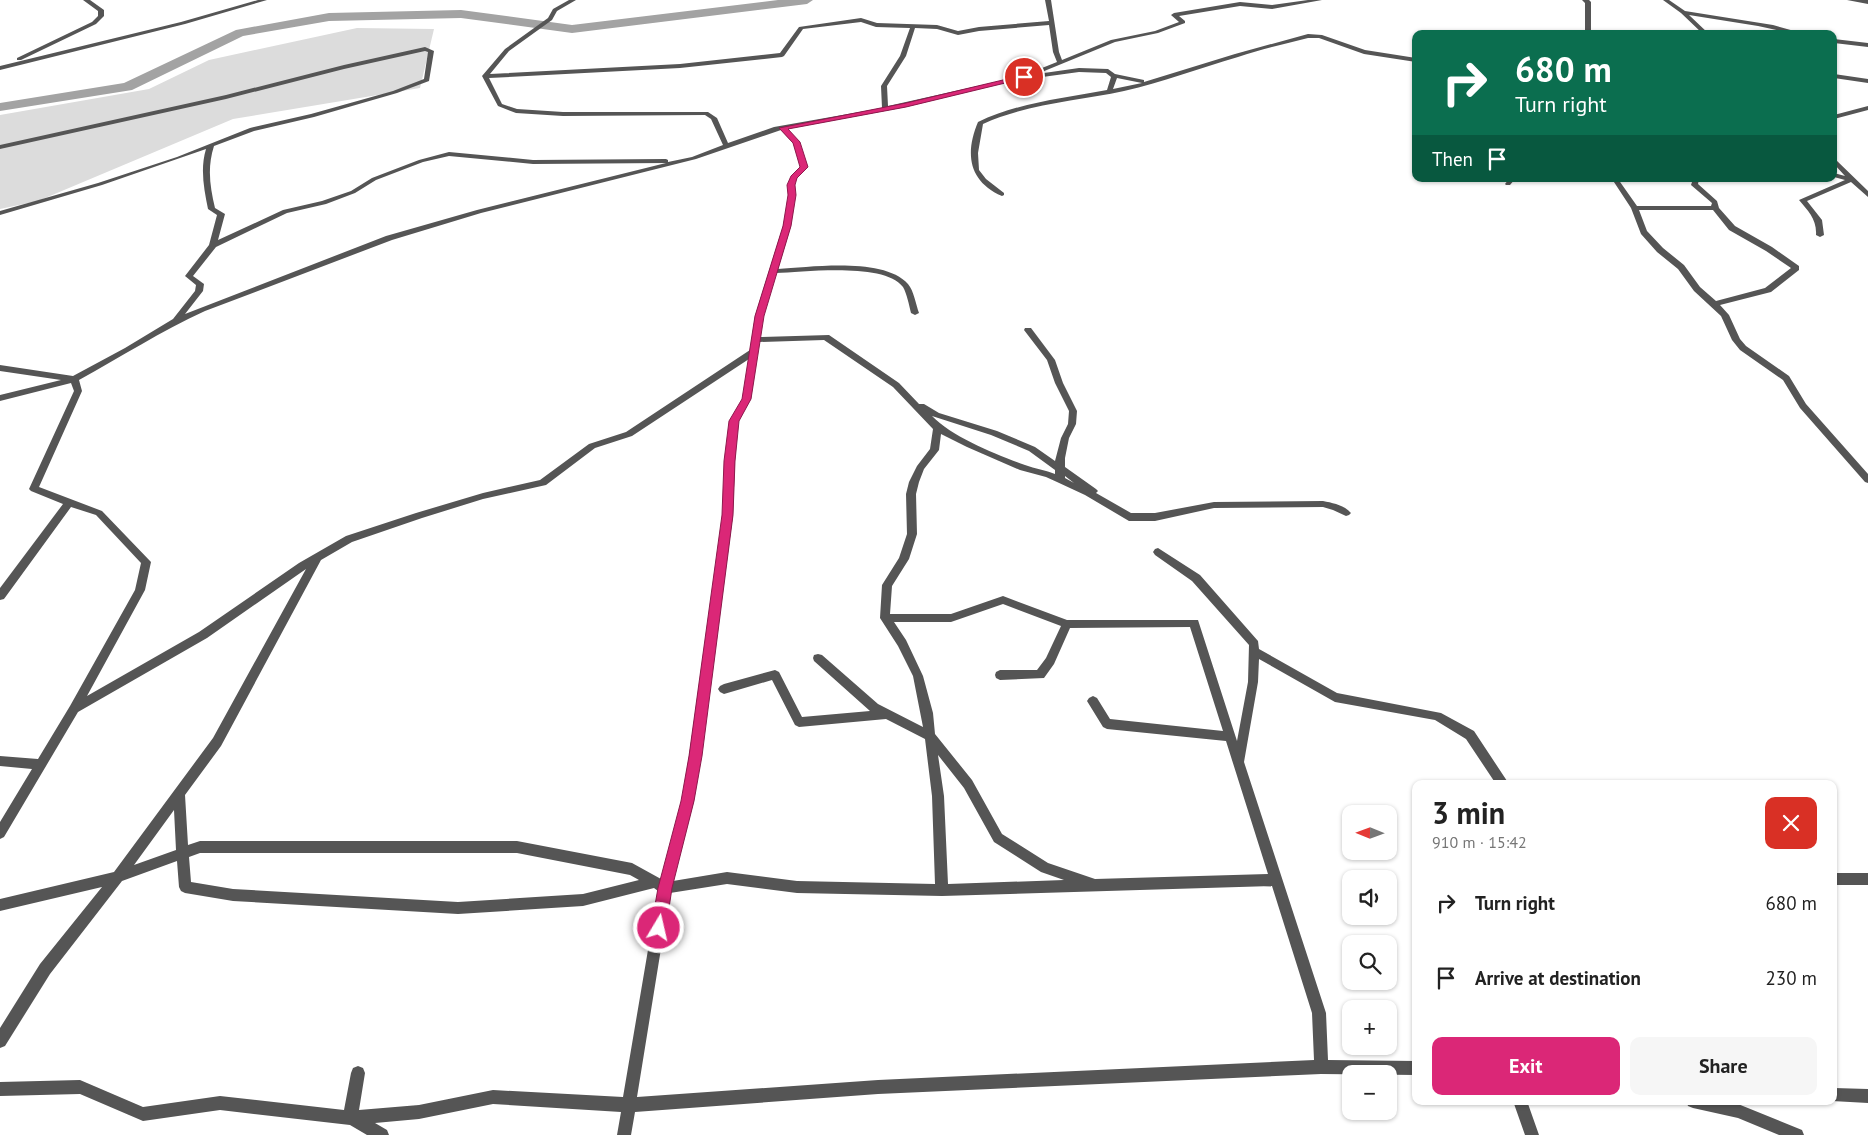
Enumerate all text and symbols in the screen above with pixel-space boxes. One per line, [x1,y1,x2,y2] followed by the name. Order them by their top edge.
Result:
[1515,46,1612,92] text: 680 m
[1432,50,1497,115] icon: right
[1003,56,1045,98] pin
[1010,63,1038,91] icon: arrive
[1515,90,1607,118] text: Turn right
[1483,145,1511,173] icon: arrive
[1432,147,1473,171] text: Then
[1432,793,1505,832] text: 3 min
[1765,797,1817,849] button: close
[1342,805,1398,860] north arrow
[1342,805,1397,1120] map controls
[1432,832,1527,852] text: 910 m · 15:42
[1342,870,1397,925] button: sound
[1432,889,1460,917] icon: right
[1475,891,1555,915] text: Turn right
[1765,891,1817,915] text: 680 m
[632,901,684,953] position arrow
[1342,935,1397,990] button: search
[1432,964,1460,992] icon: arrive
[1475,966,1641,990] text: Arrive at destination
[1765,966,1817,990] text: 230 m
[1342,1000,1397,1055] button: +
[1432,1037,1620,1095] button: Exit
[1630,1037,1817,1095] button: Share
[1342,1065,1397,1120] button: −

